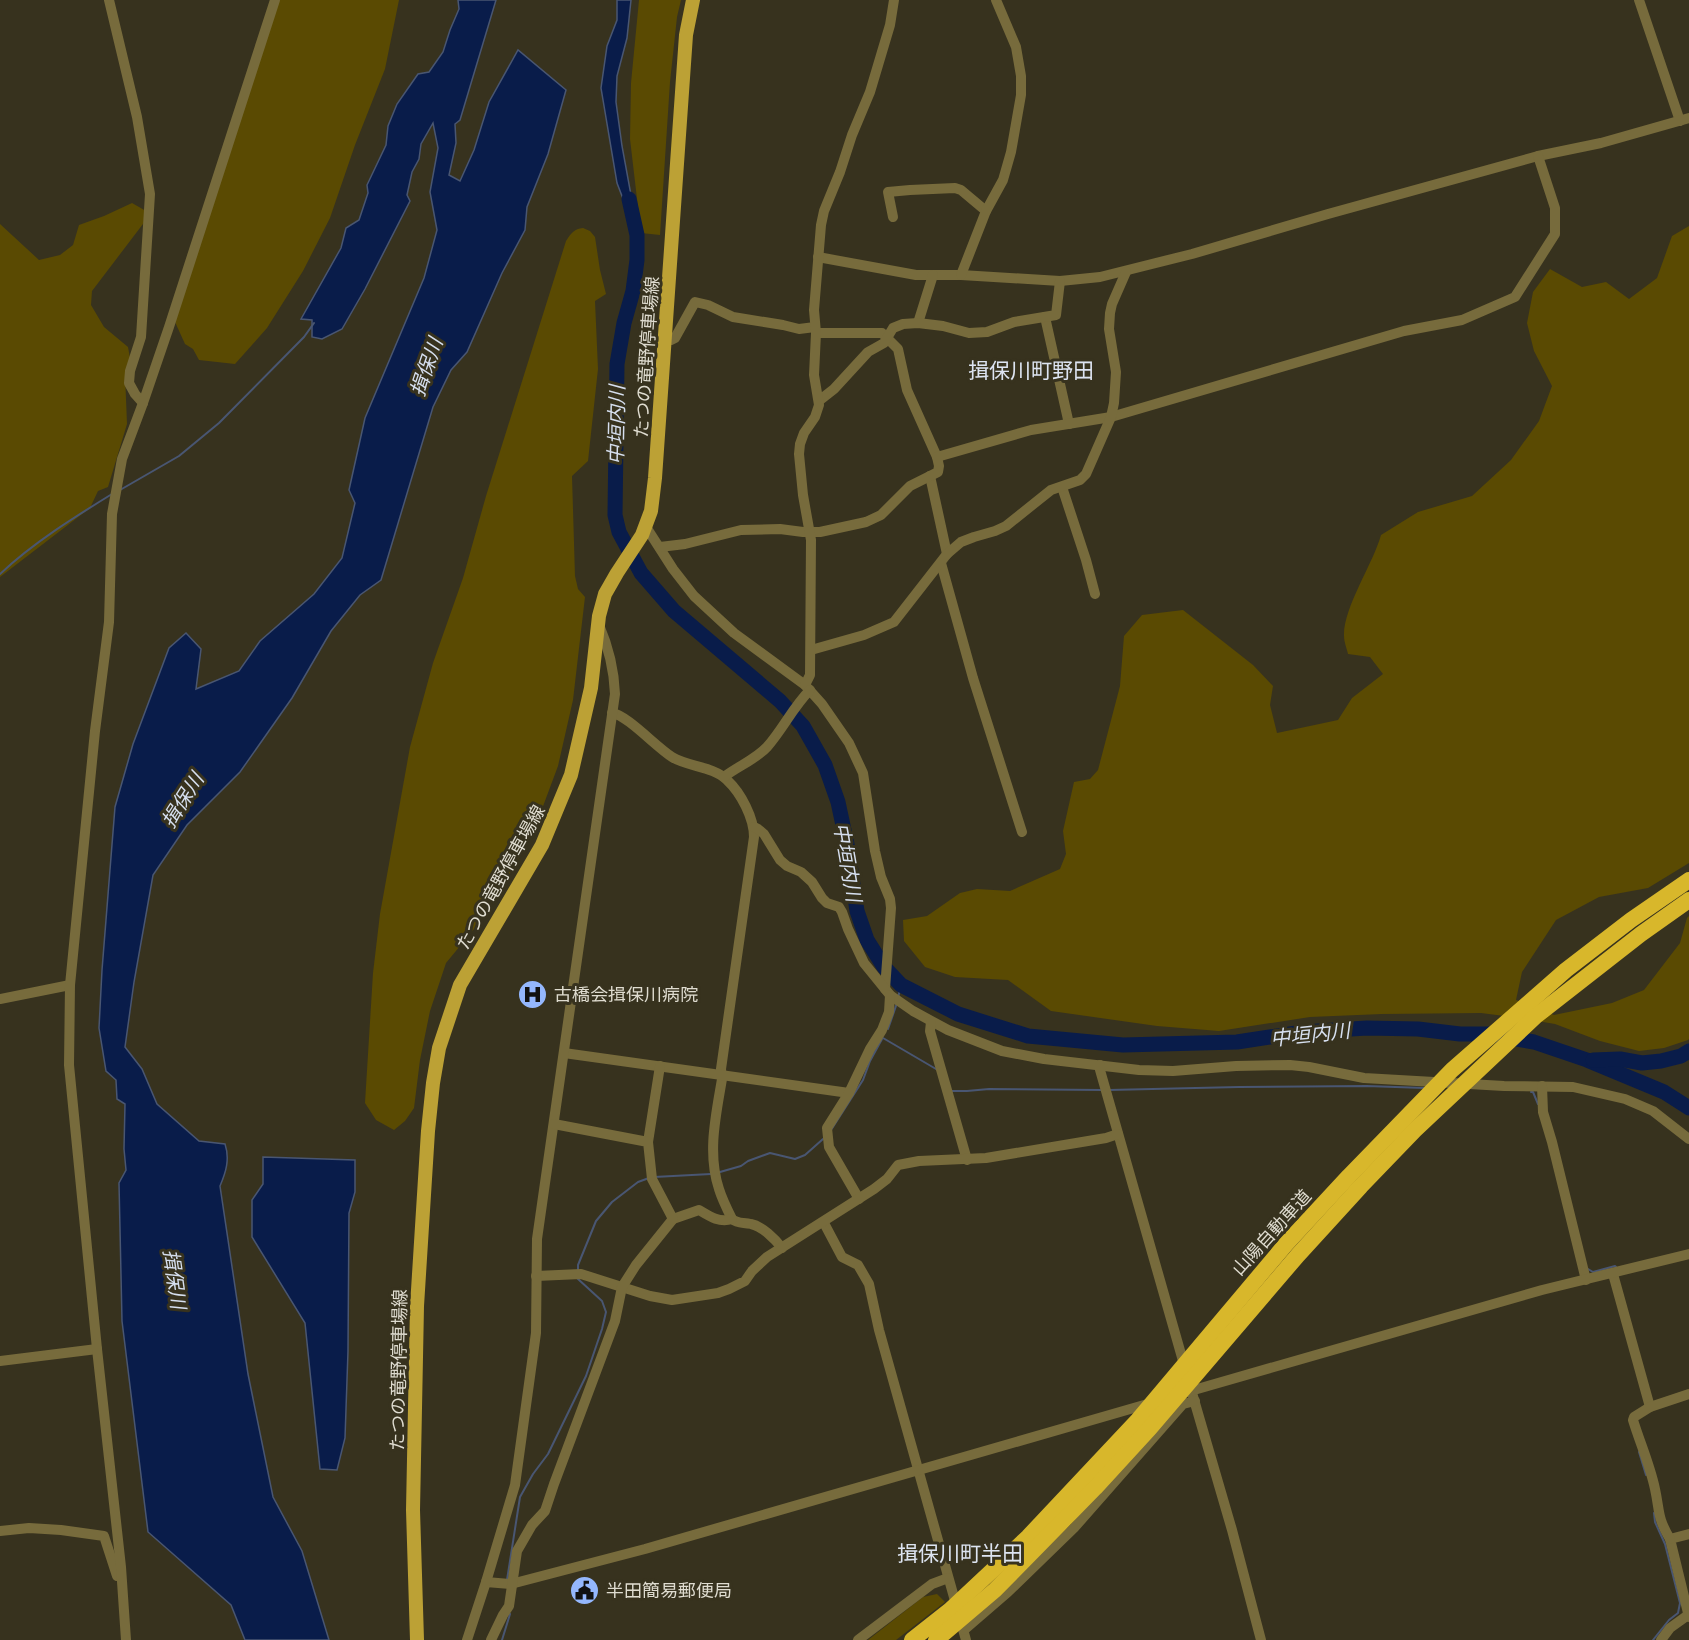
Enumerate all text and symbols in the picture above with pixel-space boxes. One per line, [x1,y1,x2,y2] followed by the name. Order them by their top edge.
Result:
[628,275,664,439] street label: たつの竜野停車場線
[403,332,449,400] water label: 揖保川
[968,356,1094,384] district label: 揖保川町野田
[602,383,630,465] water label: 中垣内川
[155,766,210,833] water label: 揖保川
[450,800,550,954] street label: たつの竜野停車場線
[828,820,869,906] water label: 中垣内川
[517,978,549,1010] hospital icon: 古橋会揖保川病院
[554,982,698,1006] place label: 古橋会揖保川病院
[1269,1016,1353,1052] water label: 中垣内川
[1226,1184,1316,1280] street label: 山陽自動車道
[157,1247,193,1313] water label: 揖保川
[385,1289,411,1451] street label: たつの竜野停車場線
[897,1539,1023,1567] district label: 揖保川町半田
[569,1574,601,1606] public building icon: 半田簡易郵便局
[606,1578,732,1602] place label: 半田簡易郵便局

